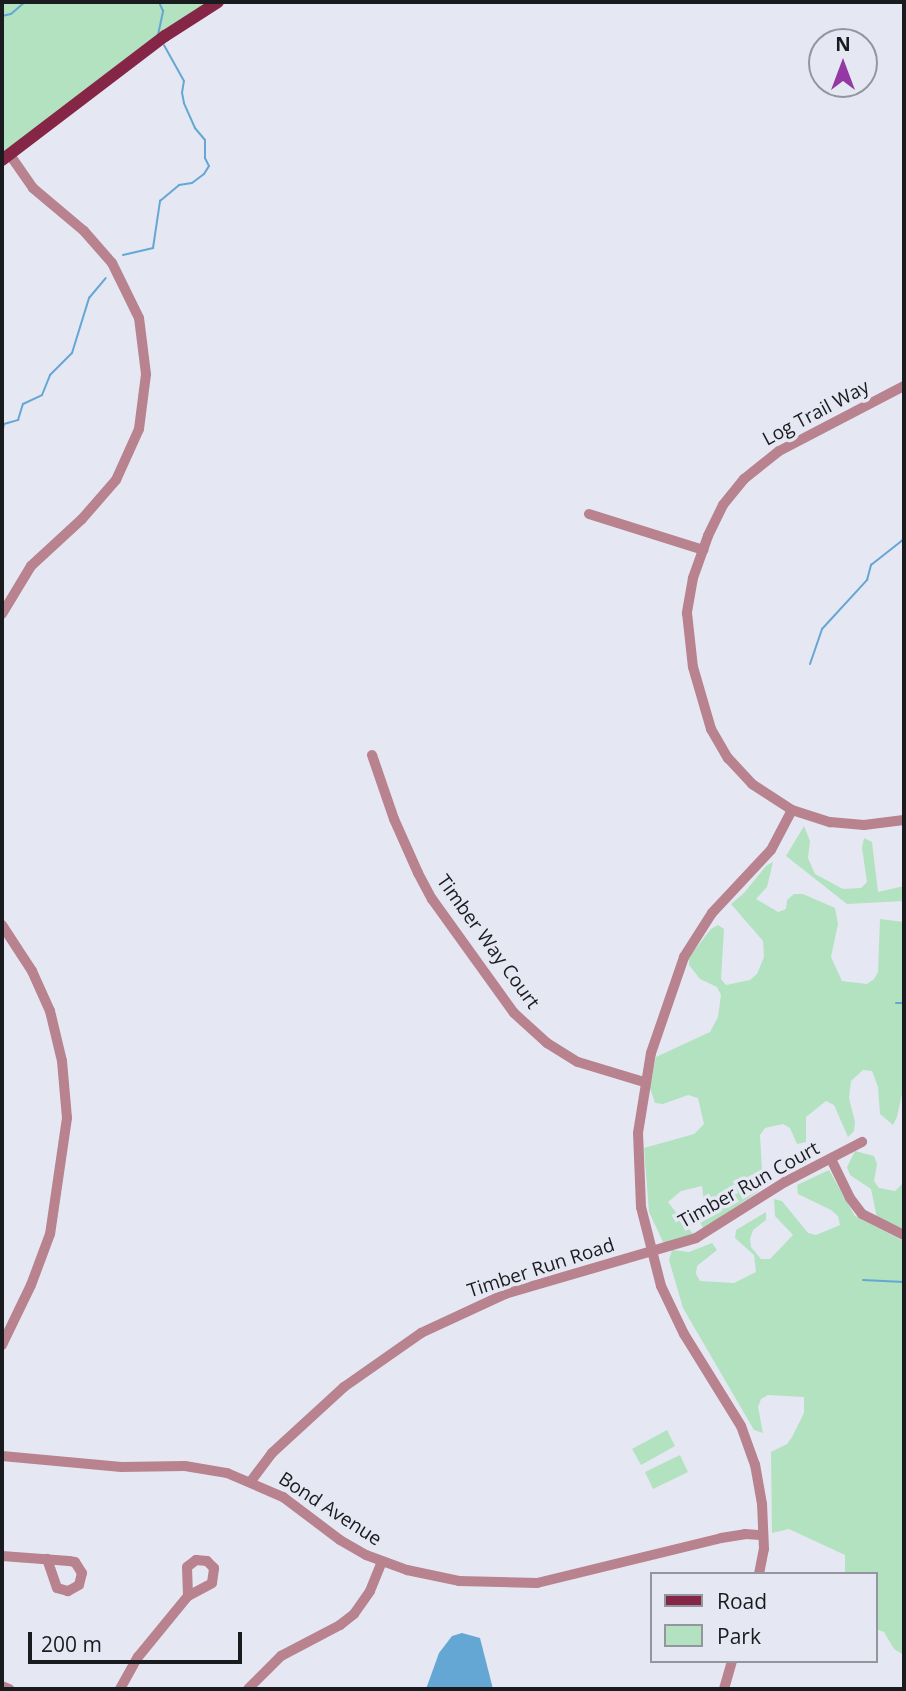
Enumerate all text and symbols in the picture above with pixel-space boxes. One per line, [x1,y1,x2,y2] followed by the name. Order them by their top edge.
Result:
[808,28,878,98] north arrow
[835,31,851,57] text: N
[759,375,873,451] street label: Log Trail Way
[432,871,544,1013] street label: Timber Way Court
[675,1137,823,1233] street label: Timber Run Court
[465,1233,617,1303] street label: Timber Run Road
[274,1467,386,1551] street label: Bond Avenue
[650,1572,878,1663] legend
[717,1587,767,1615] text: Road
[32,1618,245,1662] scale bar
[717,1622,761,1650] text: Park
[41,1630,102,1658] text: 200 m

